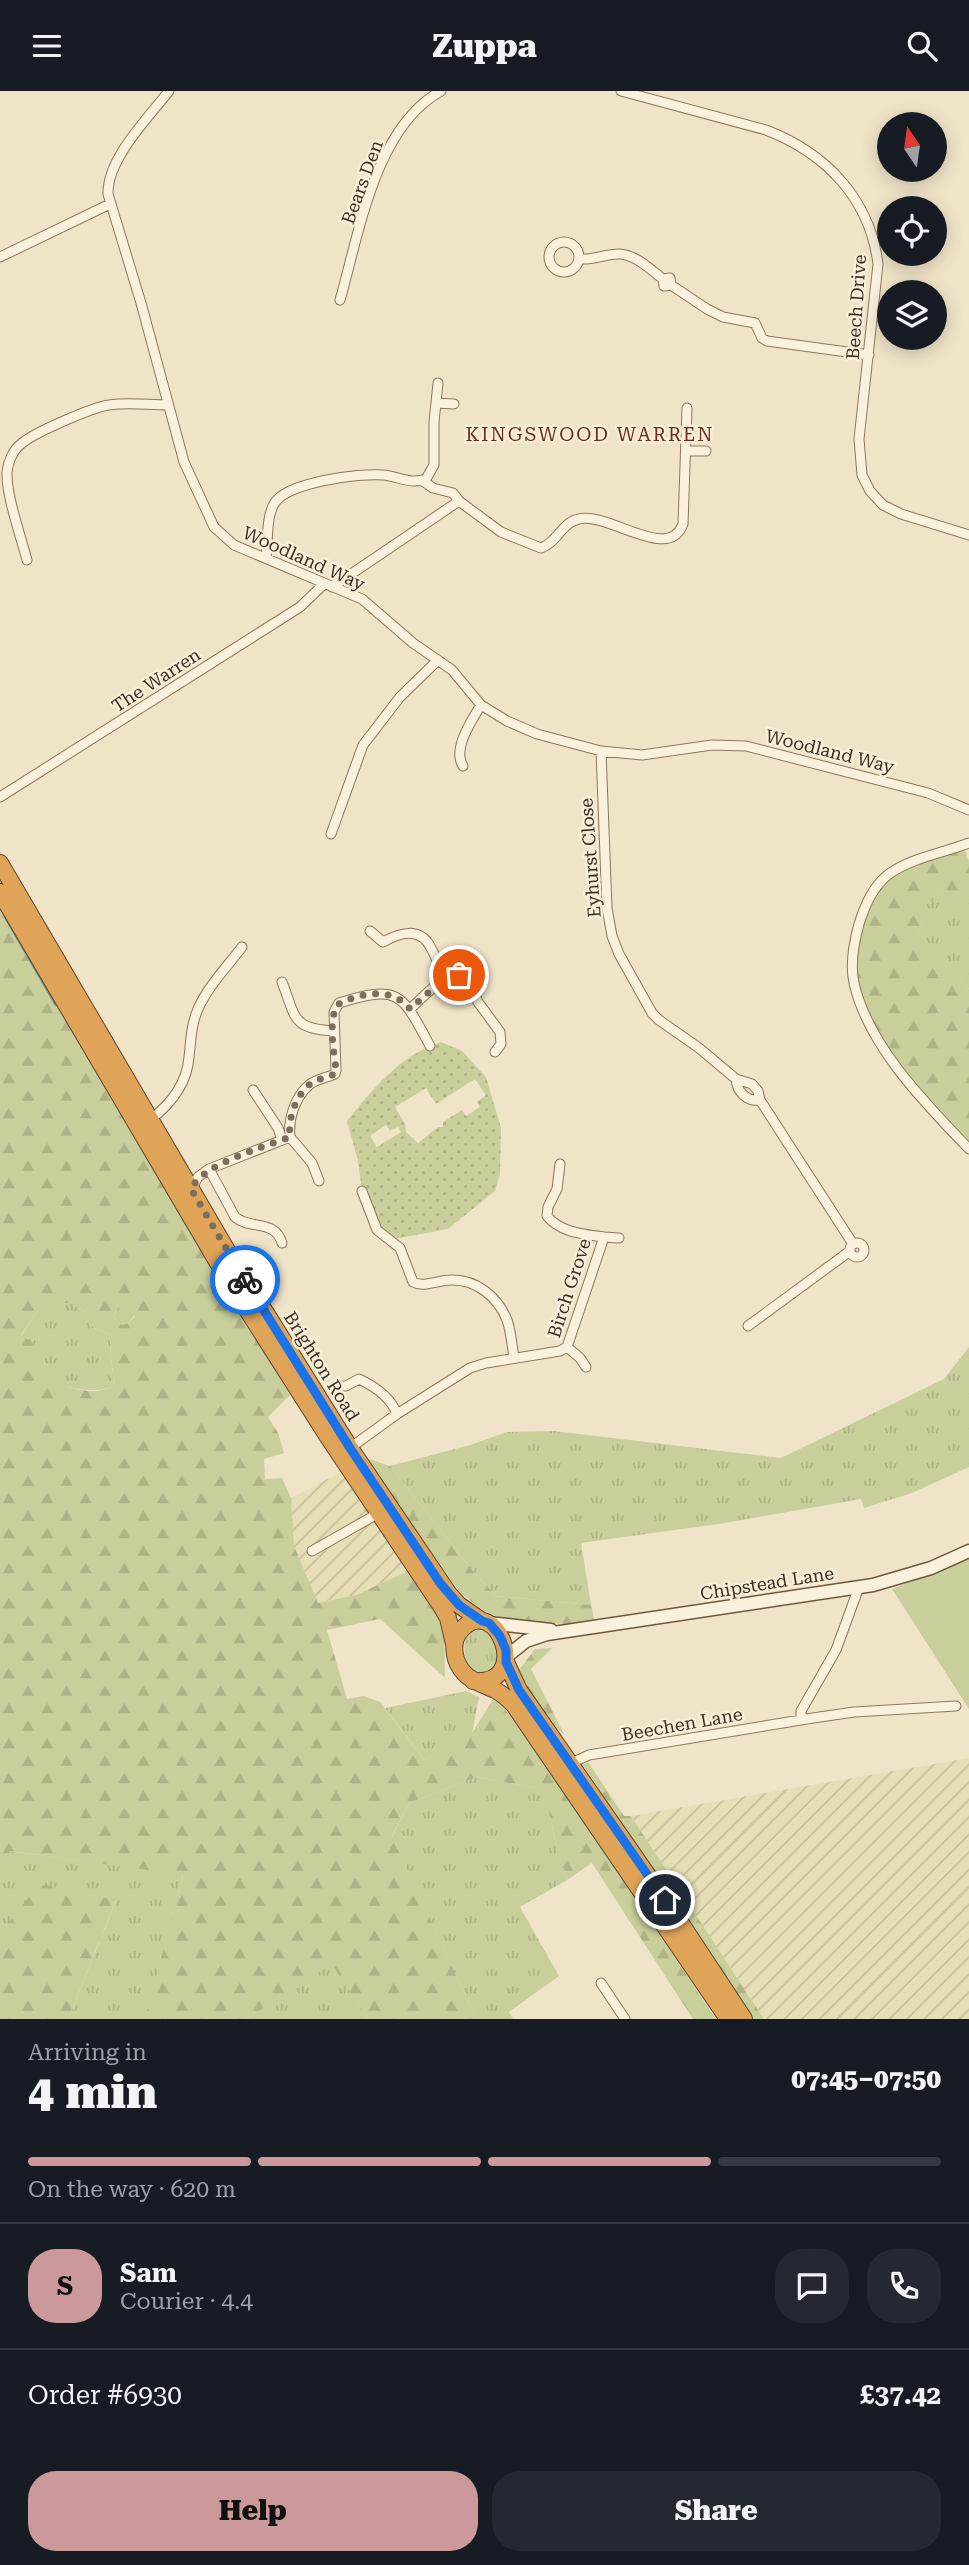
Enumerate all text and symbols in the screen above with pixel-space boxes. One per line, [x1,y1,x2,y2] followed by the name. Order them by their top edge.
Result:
[28,27,66,65] icon: menu
[432,27,537,65] text: Zuppa
[903,27,941,65] icon: search
[877,112,947,182] north arrow
[877,112,947,350] map controls
[337,137,387,227] street label: Bears Den
[877,196,947,266] button: locate
[842,254,870,360] street label: Beech Drive
[877,280,947,350] button: layers
[466,423,714,446] district label: KINGSWOOD WARREN
[240,522,369,595] street label: Woodland Way
[108,643,205,716] street label: The Warren
[764,725,897,777] street label: Woodland Way
[575,797,605,919] street label: Eyhurst Close
[429,945,489,1005] pin
[440,956,478,994] icon: bag
[543,1236,595,1340] street label: Birch Grove
[210,1245,280,1315] courier
[226,1261,264,1299] icon: bike
[280,1307,364,1425] street label: Brighton Road
[699,1562,836,1604] street label: Chipstead Lane
[620,1703,744,1745] street label: Beechen Lane
[635,1870,695,1930] pin
[646,1881,684,1919] icon: home
[28,2039,147,2066] text: Arriving in
[791,2064,941,2094] text: 07:45–07:50
[28,2065,157,2119] text: 4 min
[28,2176,236,2203] text: On the way · 620 m
[775,2249,849,2323] button: chat
[867,2249,941,2323] button: phone
[120,2258,177,2288] text: Sam
[57,2271,73,2301] text: S
[120,2288,253,2315] text: Courier · 4.4
[28,2380,182,2410] text: Order #6930
[860,2380,941,2410] text: £37.42
[28,2471,478,2551] button: Help
[492,2471,941,2551] button: Share

